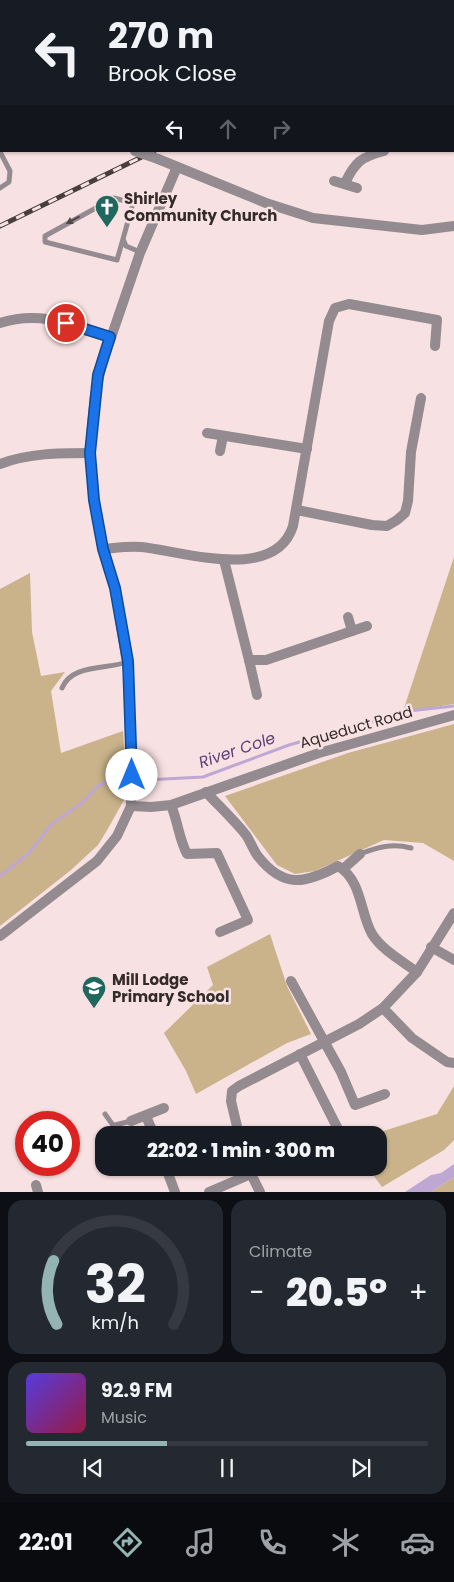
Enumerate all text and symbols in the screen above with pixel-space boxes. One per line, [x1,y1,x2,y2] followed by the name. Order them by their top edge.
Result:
[108,11,214,60] text: 270 m
[25,20,90,85] icon: left
[108,58,237,89] text: Brook Close
[161,115,189,143] icon: left
[214,115,242,143] icon: ahead
[267,115,295,143] icon: right
[124,188,277,226] place label: Shirley Community Church
[94,194,120,228] church icon: Shirley Community Church
[66,216,81,224] one-way arrow
[45,302,87,344] pin
[52,309,80,337] icon: arrive
[297,701,415,753] street label: Aqueduct Road
[196,726,279,774] water label: River Cole
[105,748,157,800] position arrow
[112,969,229,1007] place label: Mill Lodge Primary School
[81,975,107,1009] school or university icon: Mill Lodge Primary School
[15,1111,80,1176] speed limit sign: 40
[147,1137,335,1164] text: 22:02 · 1 min · 300 m
[249,1240,312,1263] text: Climate
[85,1248,146,1321] text: 32
[286,1266,387,1319] text: 20.5°
[249,1273,264,1312] text: −
[409,1273,428,1312] text: +
[92,1310,139,1335] text: km/h
[101,1377,172,1404] text: 92.9 FM
[101,1406,147,1429] text: Music
[79,1454,107,1482] icon: previous
[213,1454,241,1482] icon: pause
[347,1454,375,1482] icon: next
[110,1525,145,1560] icon: directions
[183,1525,218,1560] icon: music
[255,1525,290,1560] icon: phone
[328,1525,363,1560] icon: climate
[400,1525,435,1560] icon: car
[19,1527,73,1558] text: 22:01

